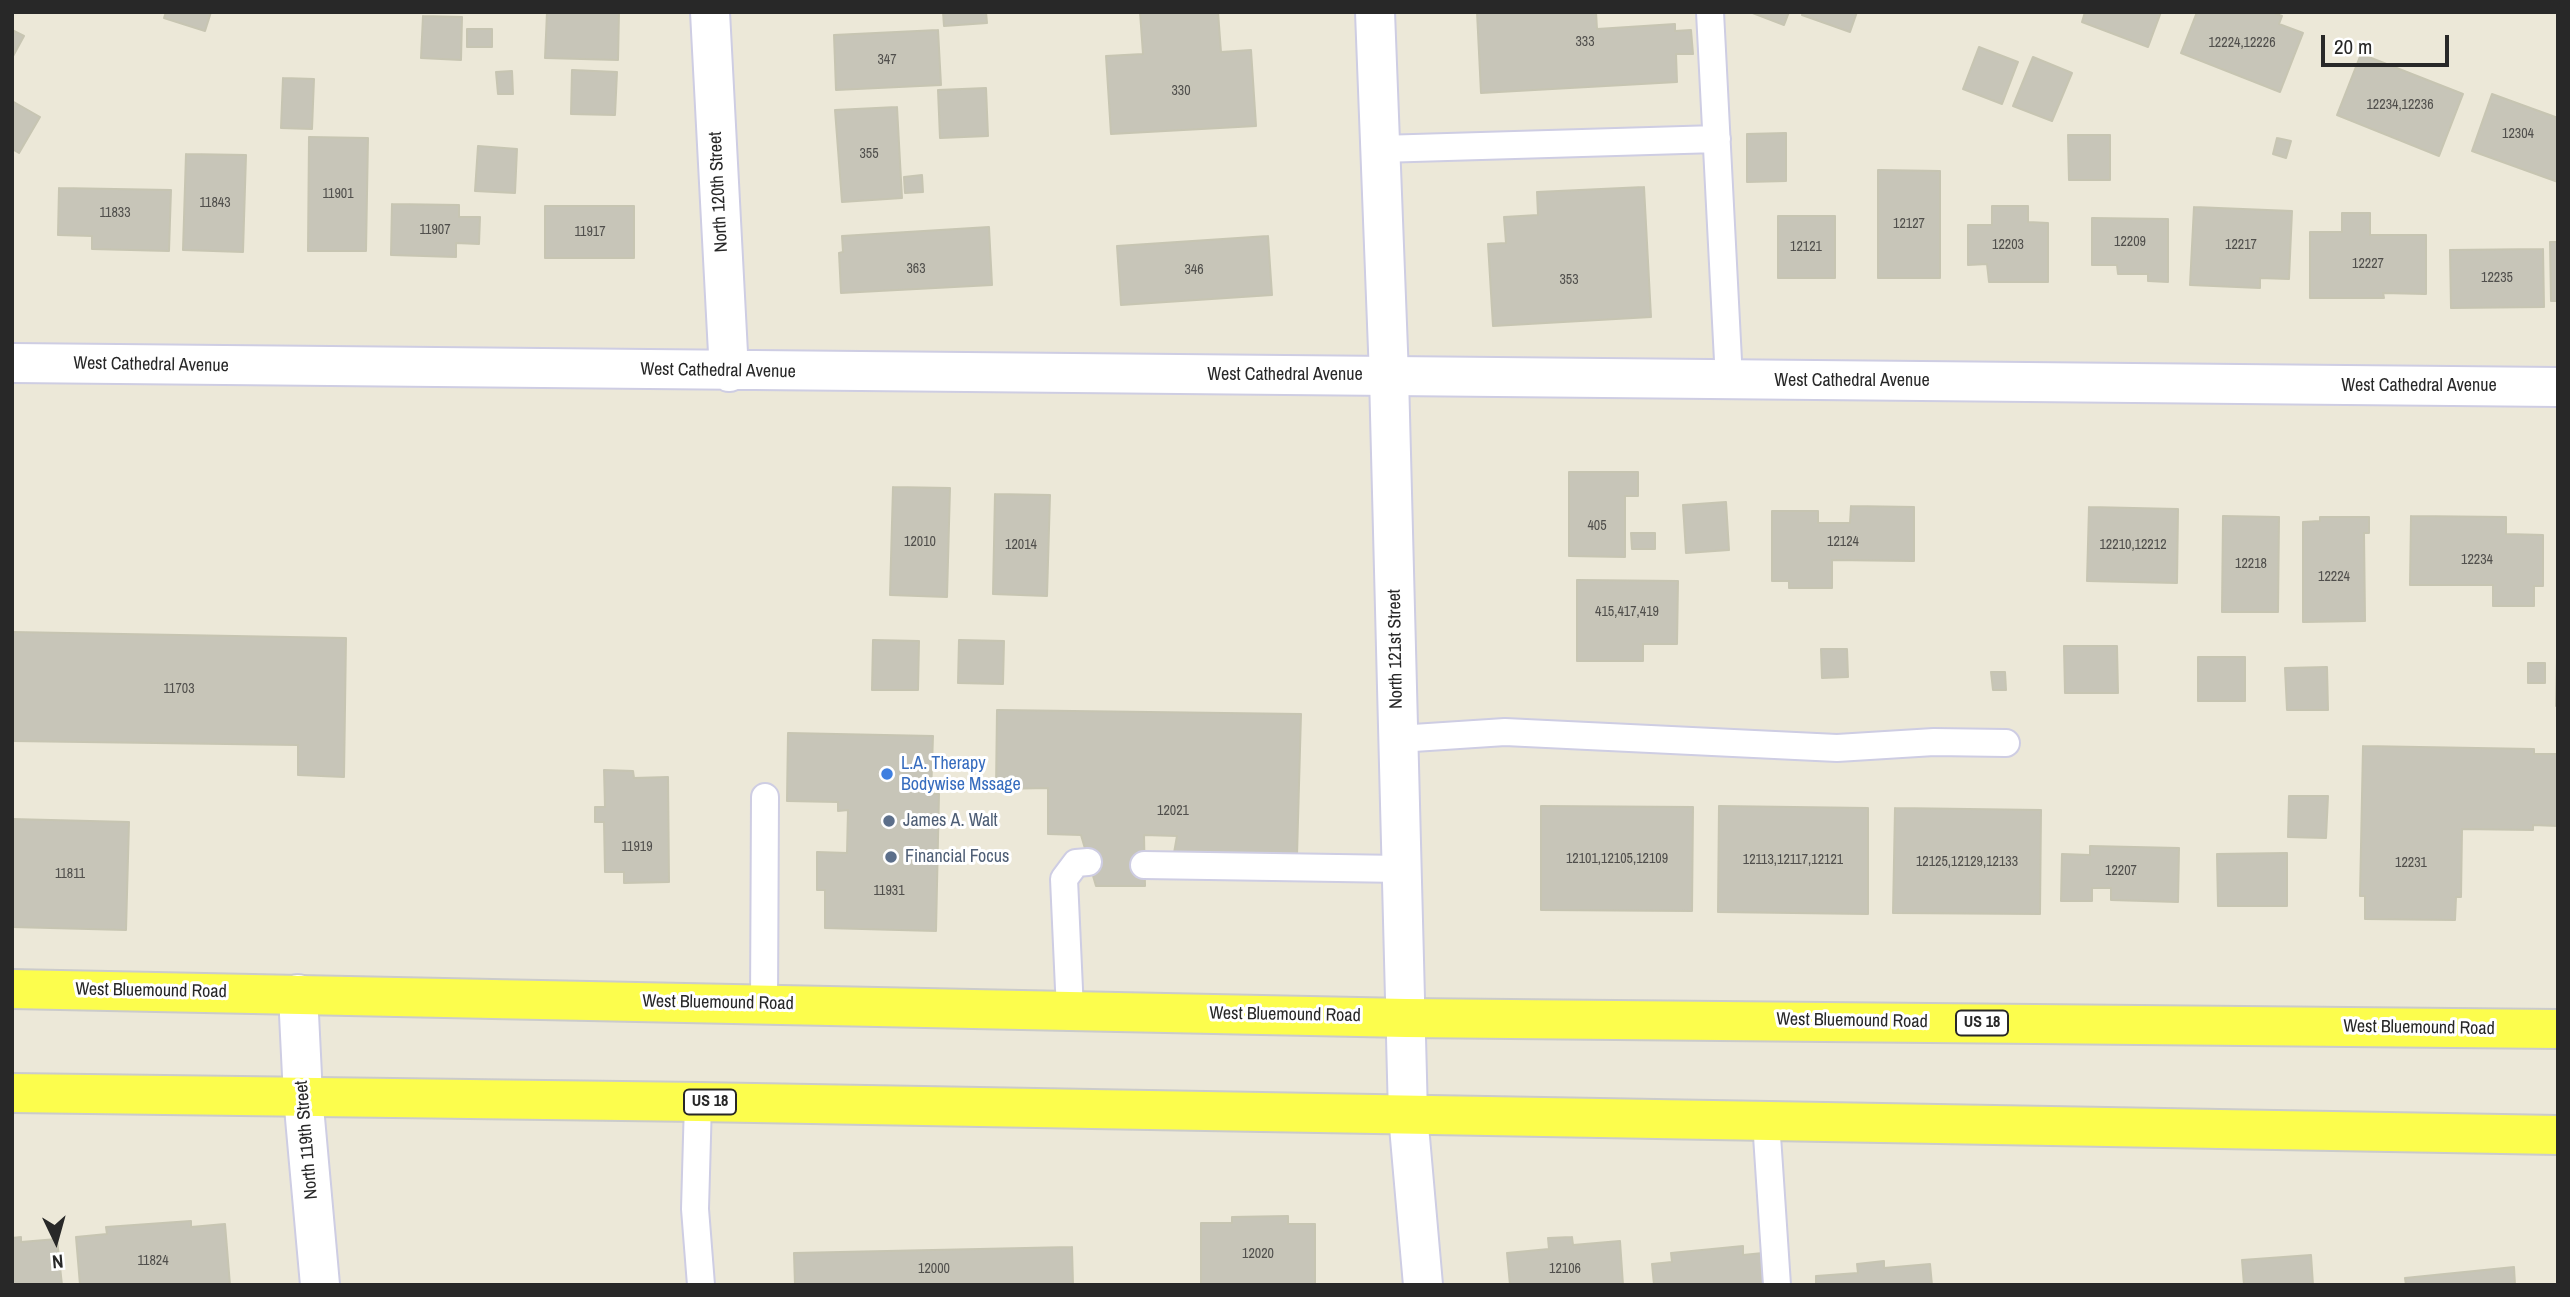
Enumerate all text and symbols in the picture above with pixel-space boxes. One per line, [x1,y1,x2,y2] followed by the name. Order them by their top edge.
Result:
[2325,21,2453,65] scale bar
[2334,32,2372,61] text: 20 m
[1575,34,1595,50] house number: 333
[2208,35,2276,51] house number: 12224,12226
[877,52,897,68] house number: 347
[1171,83,1191,99] house number: 330
[2366,97,2434,113] house number: 12234,12236
[2502,126,2534,142] house number: 12304
[705,131,733,253] street label: North 120th Street
[859,146,879,162] house number: 355
[322,186,354,202] house number: 11901
[199,195,231,211] house number: 11843
[99,205,131,221] house number: 11833
[1893,216,1925,232] house number: 12127
[419,222,451,238] house number: 11907
[574,224,606,240] house number: 11917
[2114,234,2146,250] house number: 12209
[1992,237,2024,253] house number: 12203
[2225,237,2257,253] house number: 12217
[1790,239,1822,255] house number: 12121
[2352,256,2384,272] house number: 12227
[906,261,926,277] house number: 363
[1184,262,1204,278] house number: 346
[2481,270,2513,286] house number: 12235
[1559,272,1579,288] house number: 353
[73,353,229,377] street label: West Cathedral Avenue
[640,359,796,383] street label: West Cathedral Avenue
[1207,364,1363,386] street label: West Cathedral Avenue
[1774,370,1930,392] street label: West Cathedral Avenue
[2341,375,2497,397] street label: West Cathedral Avenue
[1587,518,1607,534] house number: 405
[904,534,936,550] house number: 12010
[1827,534,1859,550] house number: 12124
[1005,537,1037,553] house number: 12014
[2099,537,2167,553] house number: 12210,12212
[2461,552,2493,568] house number: 12234
[2235,556,2267,572] house number: 12218
[2318,569,2350,585] house number: 12224
[1384,589,1408,709] street label: North 121st Street
[1595,604,1659,620] house number: 415,417,419
[163,681,195,697] house number: 11703
[901,753,1021,796] place label: L.A. Therapy Bodywise Mssage
[879,766,895,782] marker: L.A. Therapy Bodywise Mssage
[1157,803,1189,819] house number: 12021
[903,810,998,832] place label: James A. Walt
[881,813,897,829] marker: James A. Walt
[621,839,653,855] house number: 11919
[905,846,1009,868] place label: Financial Focus
[883,849,899,865] marker: Financial Focus
[1566,851,1668,867] house number: 12101,12105,12109
[1743,852,1843,868] house number: 12113,12117,12121
[1916,854,2018,870] house number: 12125,12129,12133
[2395,855,2427,871] house number: 12231
[2105,863,2137,879] house number: 12207
[55,866,85,882] house number: 11811
[873,883,905,899] house number: 11931
[75,979,227,1003] street label: West Bluemound Road
[642,991,794,1015] street label: West Bluemound Road
[1209,1003,1361,1027] street label: West Bluemound Road
[1776,1009,1928,1033] street label: West Bluemound Road
[1956,1010,2008,1036] road number: US 18
[2343,1016,2495,1040] street label: West Bluemound Road
[291,1080,323,1200] street label: North 119th Street
[684,1090,736,1114] road number: US 18
[21,1206,91,1276] north arrow
[1242,1246,1274,1262] house number: 12020
[51,1248,65,1275] text: N
[137,1253,169,1269] house number: 11824
[918,1261,950,1277] house number: 12000
[1549,1261,1581,1277] house number: 12106

